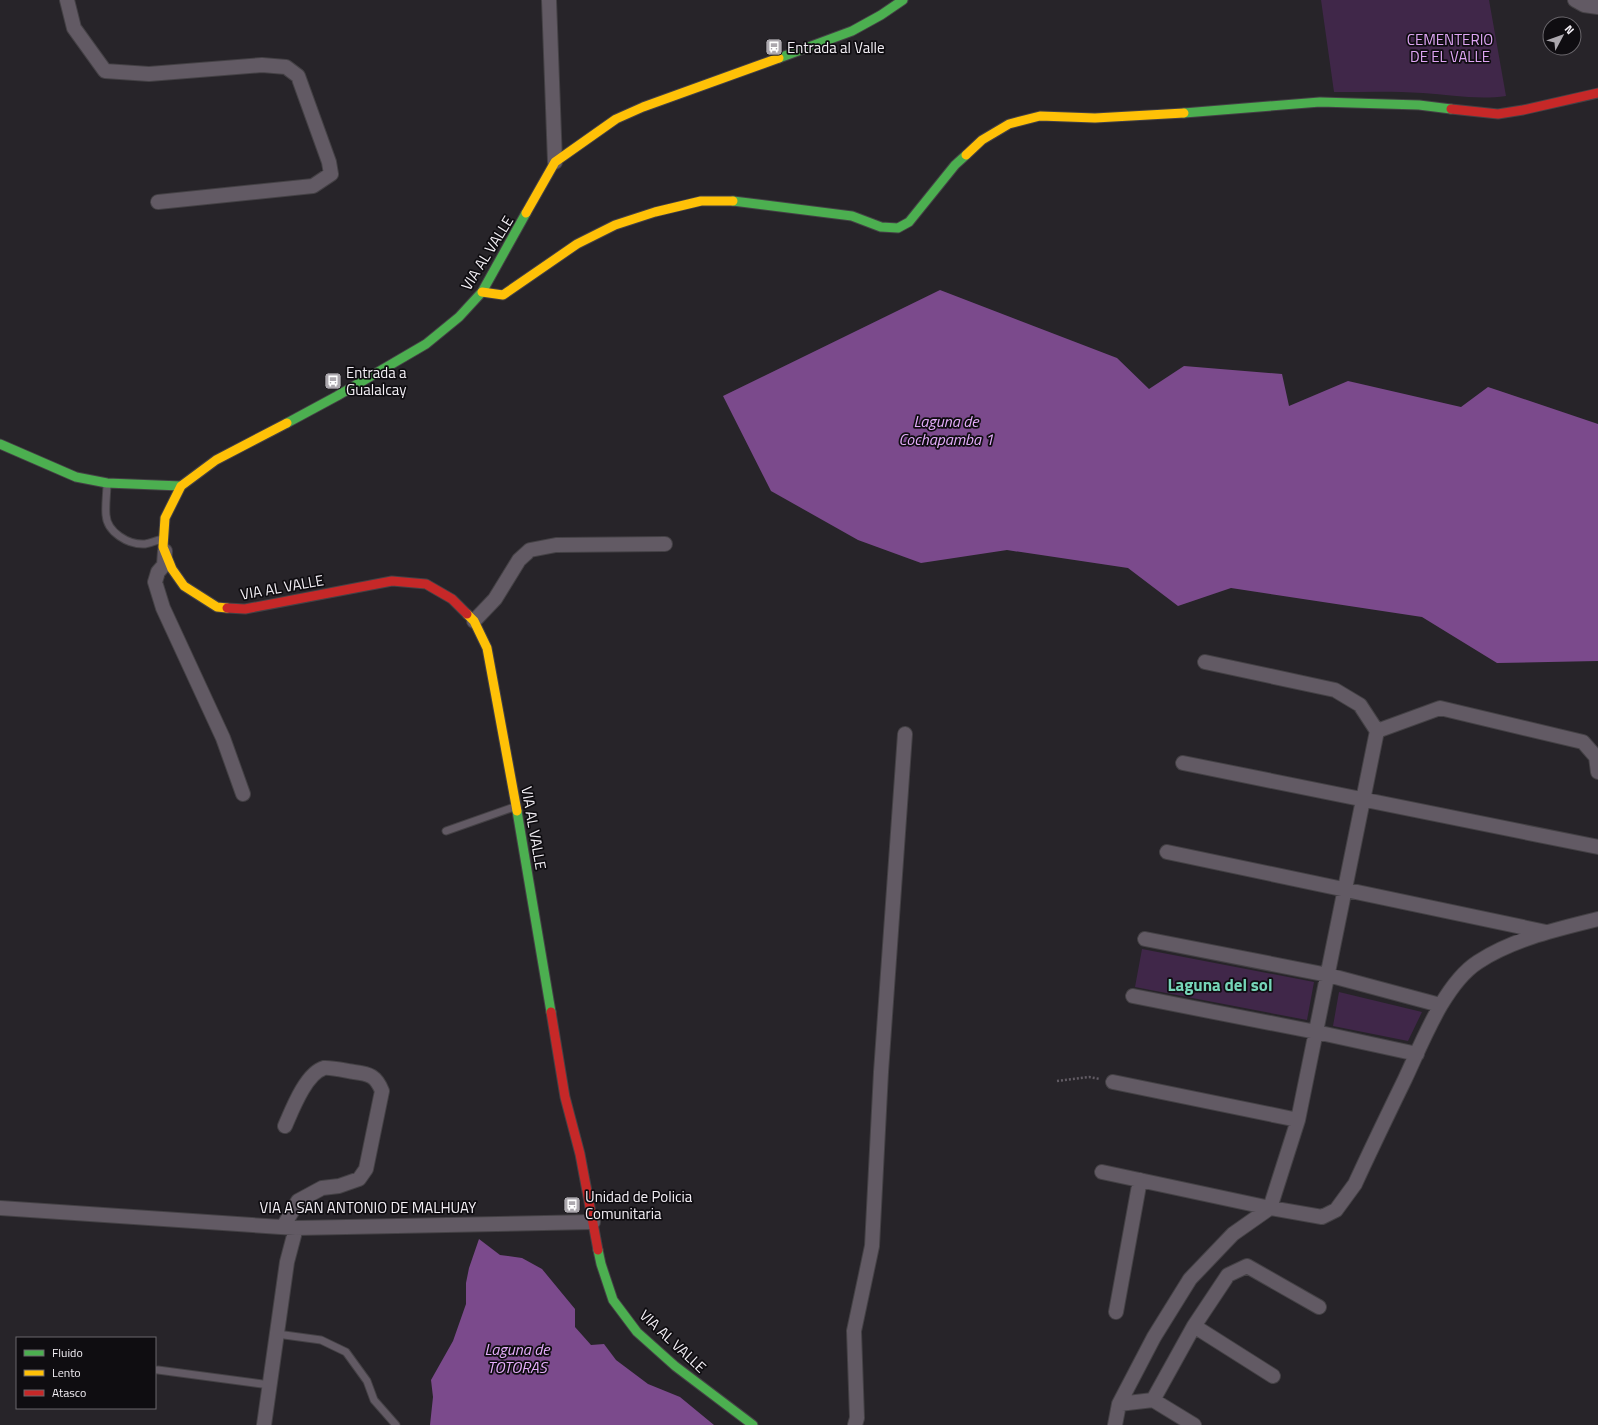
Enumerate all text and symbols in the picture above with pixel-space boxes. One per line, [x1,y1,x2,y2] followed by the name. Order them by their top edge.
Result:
[1542,16,1582,56] north arrow
[1561,21,1578,38] text: N
[1407,28,1493,68] park label: CEMENTERIO DE EL VALLE
[787,36,885,59] place label: Entrada al Valle
[764,37,784,57] bus stop icon: Entrada al Valle
[455,211,519,295] street label: VIA AL VALLE
[346,361,407,401] place label: Entrada a Gualalcay
[323,371,343,391] bus stop icon: Entrada a Gualalcay
[898,409,994,451] water label: Laguna de Cochapamba 1
[239,568,325,606] street label: VIA AL VALLE
[515,785,553,871] street label: VIA AL VALLE
[1167,972,1273,998] district label: Laguna del sol
[585,1185,693,1225] place label: Unidad de Policia Comunitaria
[562,1195,582,1215] bus stop icon: Unidad de Policia Comunitaria
[260,1196,476,1219] street label: VIA A SAN ANTONIO DE MALHUAY
[634,1304,712,1378] street label: VIA AL VALLE
[16,1337,156,1409] legend
[484,1337,551,1379] water label: Laguna de TOTORAS
[52,1343,83,1362] text: Fluido
[52,1363,81,1382] text: Lento
[52,1383,86,1402] text: Atasco

